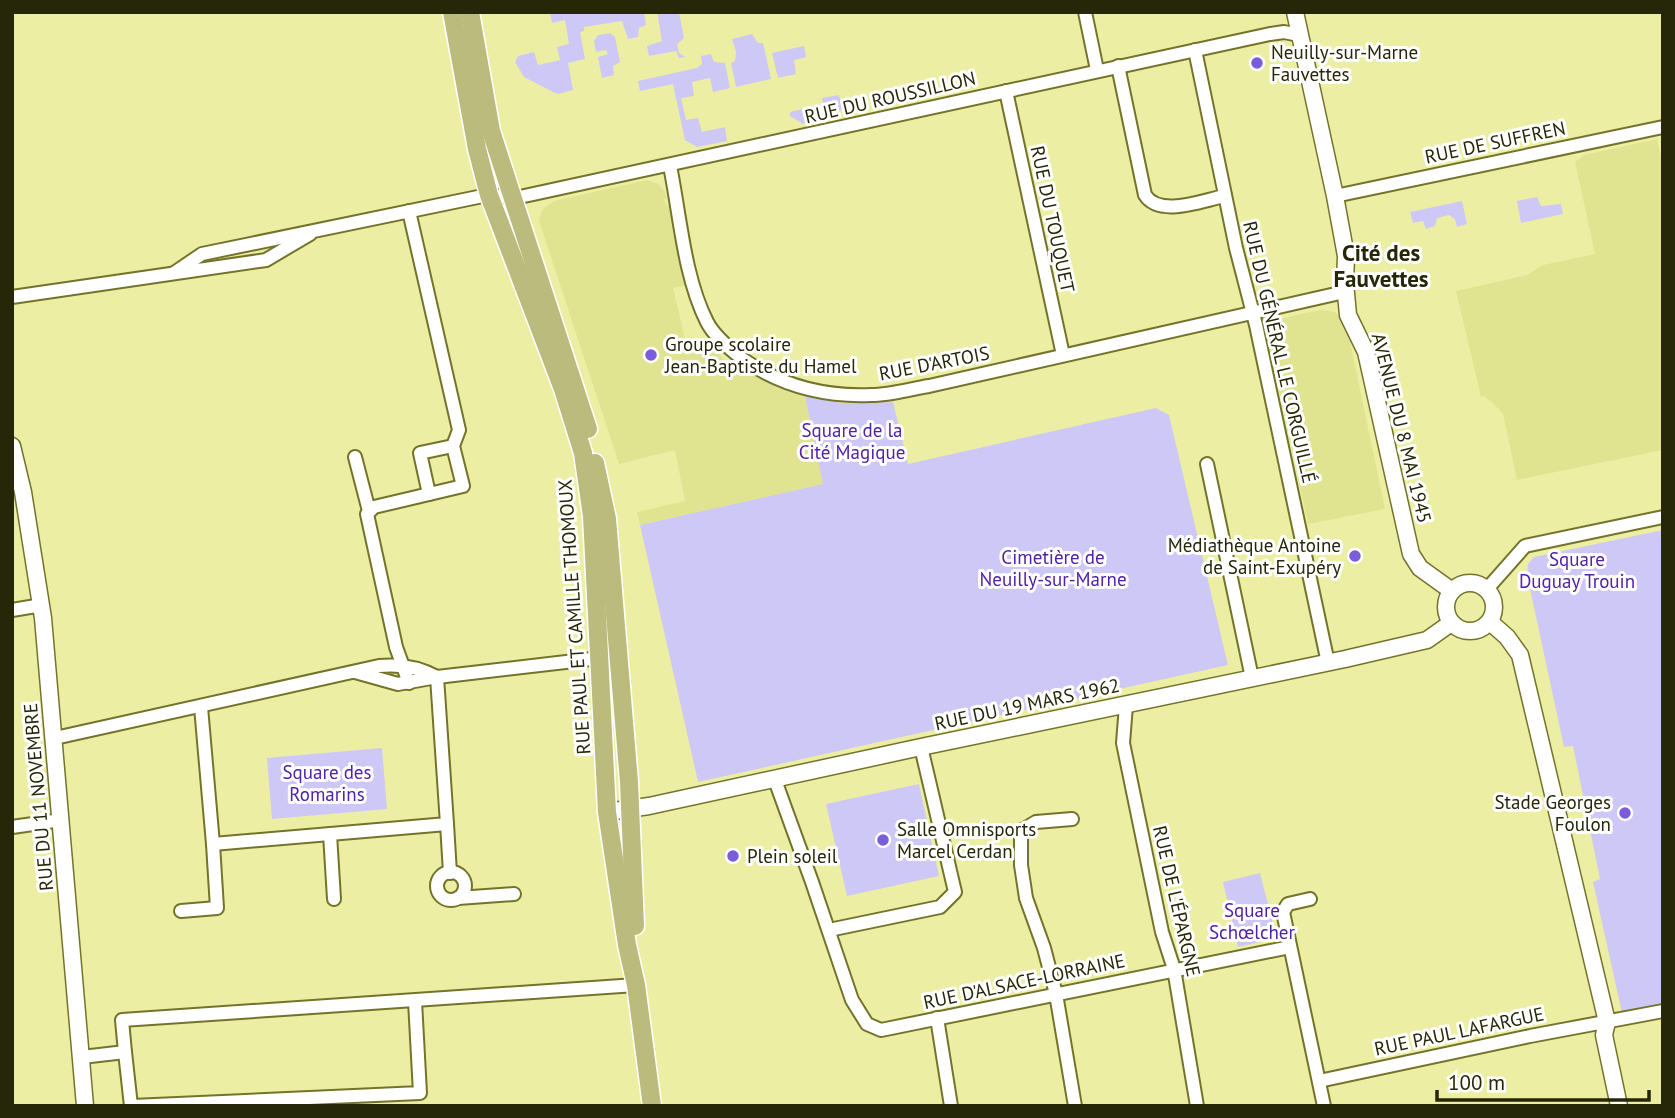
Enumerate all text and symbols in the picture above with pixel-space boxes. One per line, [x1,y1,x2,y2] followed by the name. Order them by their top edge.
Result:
[1271,40,1418,86] place label: Neuilly-sur-Marne Fauvettes
[1249,55,1265,71] marker: Neuilly-sur-Marne Fauvettes
[802,66,978,128] street label: RUE DU ROUSSILLON
[1423,115,1567,169] street label: RUE DE SUFFREN
[1026,143,1080,295] street label: RUE DU TOUQUET
[1238,219,1322,485] street label: RUE DU GÉNÉRAL LE CORGUILLÉ
[1333,238,1429,293] district label: Cité des Fauvettes
[1367,330,1437,526] street label: AVENUE DU 8 MAI 1945
[664,332,857,378] place label: Groupe scolaire Jean-Baptiste du Hamel
[877,341,991,385] street label: RUE D'ARTOIS
[643,347,659,363] marker: Groupe scolaire Jean-Baptiste du Hamel
[799,418,905,464] park label: Square de la Cité Magique
[552,478,596,755] street label: RUE PAUL ET CAMILLE THOMOUX
[1168,533,1341,579] place label: Médiathèque Antoine de Saint-Exupéry
[979,545,1127,591] park label: Cimetière de Neuilly-sur-Marne
[1519,547,1635,593] park label: Square Duguay Trouin
[1347,548,1363,564] marker: Médiathèque Antoine de Saint-Exupéry
[932,673,1122,735] street label: RUE DU 19 MARS 1962
[18,702,58,892] street label: RUE DU 11 NOVEMBRE
[282,760,372,806] park label: Square des Romarins
[1495,790,1611,836] place label: Stade Georges Foulon
[1617,805,1633,821] marker: Stade Georges Foulon
[897,817,1036,863] place label: Salle Omnisports Marcel Cerdan
[1148,823,1206,979] street label: RUE DE L'ÉPARGNE
[875,832,891,848] marker: Salle Omnisports Marcel Cerdan
[747,844,838,868] place label: Plein soleil
[725,848,741,864] marker: Plein soleil
[1209,898,1296,944] park label: Square Schœlcher
[921,948,1127,1014] street label: RUE D'ALSACE-LORRAINE
[1372,1001,1546,1061] street label: RUE PAUL LAFARGUE
[1437,1058,1649,1102] scale bar
[1448,1069,1505,1096] text: 100 m

